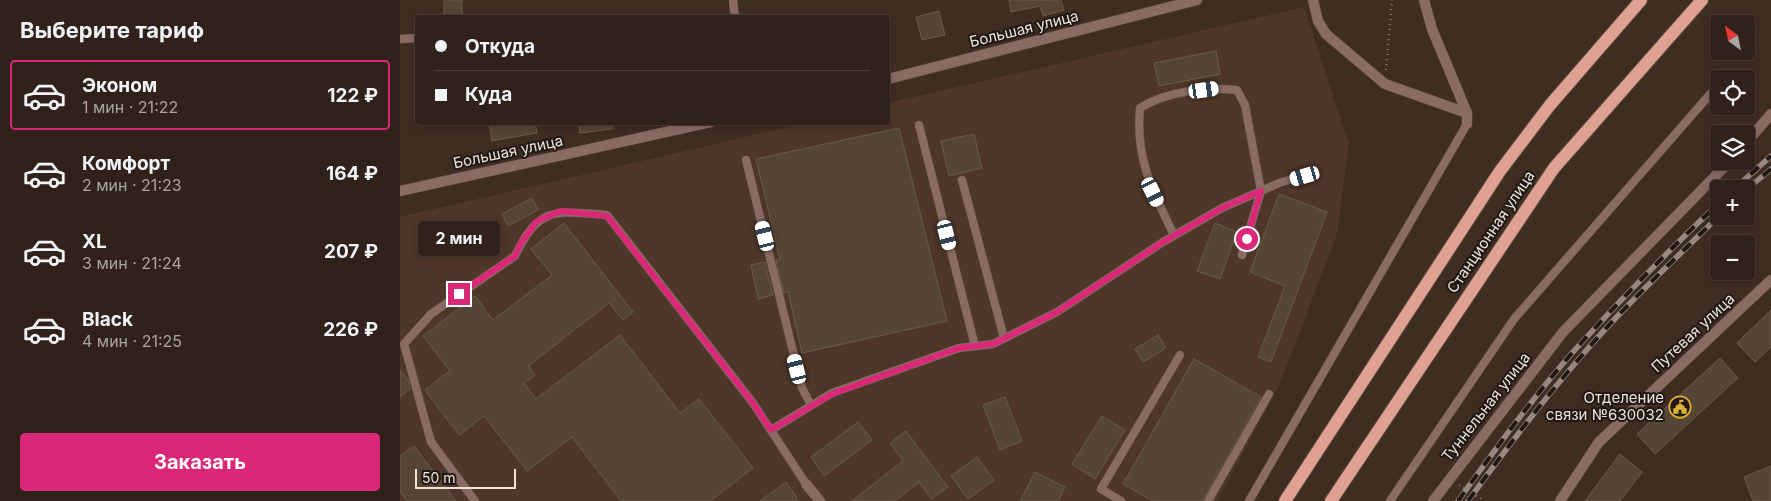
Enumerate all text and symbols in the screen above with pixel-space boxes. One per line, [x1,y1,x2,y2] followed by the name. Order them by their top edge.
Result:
[967,6,1080,51] street label: Большая улица
[1710,15,1755,60] north arrow
[1710,15,1755,280] map controls
[20,17,204,43] text: Выберите тариф
[465,35,535,58] text: Откуда
[1710,70,1755,115] button: locate
[22,73,67,118] icon: car
[82,74,157,97] text: Эконом
[1188,80,1219,100] car
[465,83,512,106] text: Куда
[327,84,378,107] text: 122 ₽
[82,97,178,117] text: 1 мин · 21:22
[1710,125,1755,170] button: layers
[451,131,564,172] street label: Большая улица
[22,151,67,196] icon: car
[82,152,170,175] text: Комфорт
[326,162,378,185] text: 164 ₽
[1288,165,1321,187] car
[1443,167,1539,296] street label: Станционная улица
[82,175,182,195] text: 2 мин · 21:23
[1139,175,1166,209] car
[1710,180,1755,225] button: +
[936,219,957,251] car
[754,220,775,252] car
[418,222,500,256] callout: 2 мин
[436,228,482,248] text: 2 мин
[1236,228,1258,250] route start
[22,229,67,274] icon: car
[82,230,107,253] text: XL
[1710,235,1755,280] button: −
[324,240,378,263] text: 207 ₽
[82,253,182,273] text: 3 мин · 21:24
[448,283,470,305] route end
[1647,289,1738,376] street label: Путевая улица
[22,307,67,352] icon: car
[82,308,133,331] text: Black
[323,318,378,341] text: 226 ₽
[82,331,182,351] text: 4 мин · 21:25
[1437,348,1534,465] street label: Туннельная улица
[786,353,807,385] car
[1546,388,1664,424] place label: Отделение связи №630032
[1668,395,1692,419] public building icon: Отделение связи №630032
[20,433,380,491] button: Заказать
[415,466,516,489] scale bar
[422,469,456,486] text: 50 m

